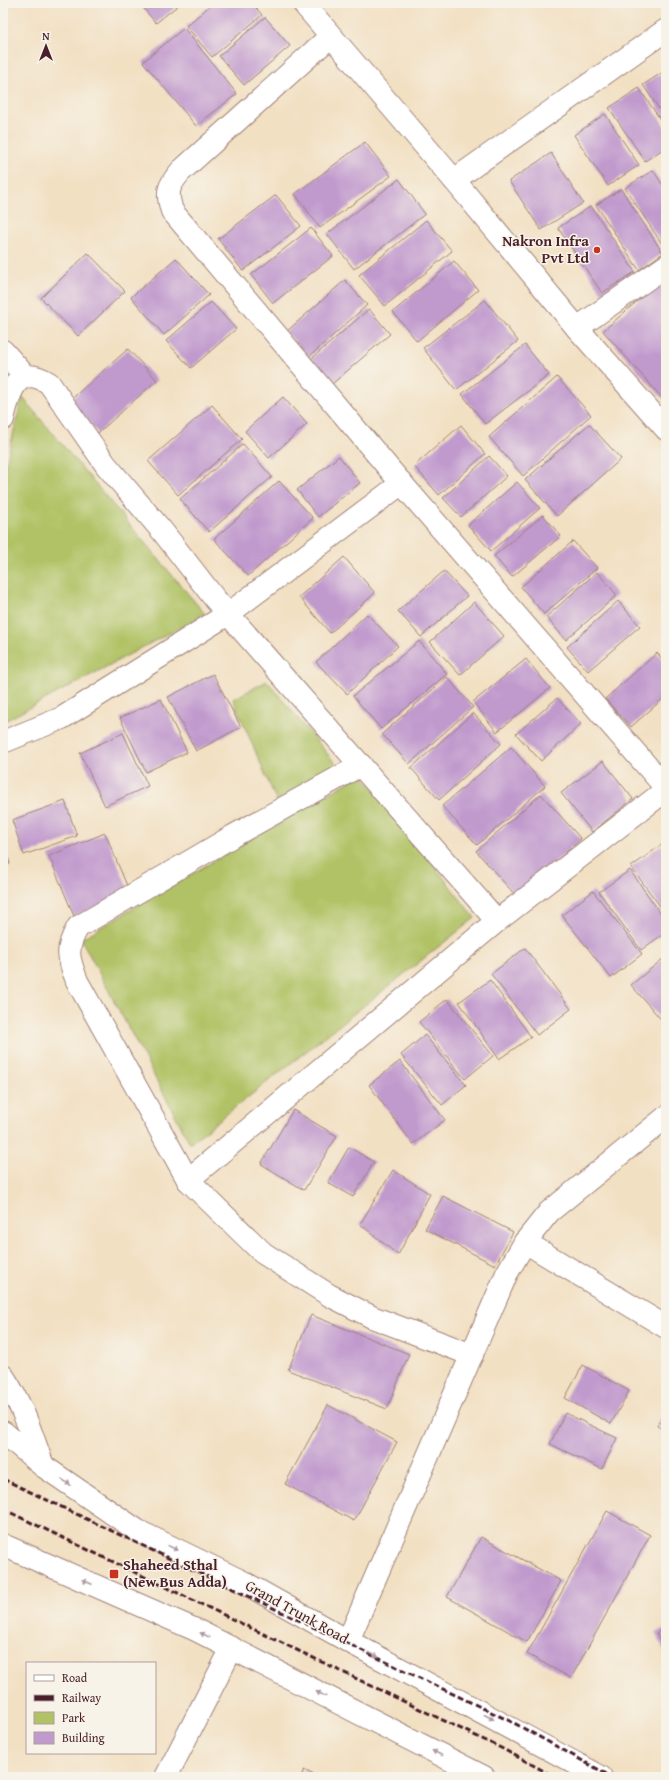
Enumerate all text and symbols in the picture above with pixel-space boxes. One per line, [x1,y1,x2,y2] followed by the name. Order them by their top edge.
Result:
[26,26,66,66] north arrow
[42,28,50,44] text: N
[502,230,589,268] place label: Nakron Infra Pvt Ltd
[592,245,602,255] marker: Nakron Infra Pvt Ltd
[61,1478,71,1486] one-way arrow
[167,1545,179,1551] one-way arrow
[123,1554,227,1592] place label: Shaheed Sthal (New Bus Adda)
[108,1568,120,1580] marker: Shaheed Sthal (New Bus Adda)
[242,1574,353,1649] street label: Grand Trunk Road
[81,1579,92,1585] one-way arrow
[200,1632,211,1638] one-way arrow
[368,1652,380,1658] one-way arrow
[26,1662,156,1754] legend
[62,1669,88,1686] text: Road
[62,1689,101,1706] text: Railway
[315,1690,327,1697] one-way arrow
[62,1709,86,1726] text: Park
[483,1713,495,1720] one-way arrow
[62,1729,105,1746] text: Building
[431,1750,443,1756] one-way arrow

